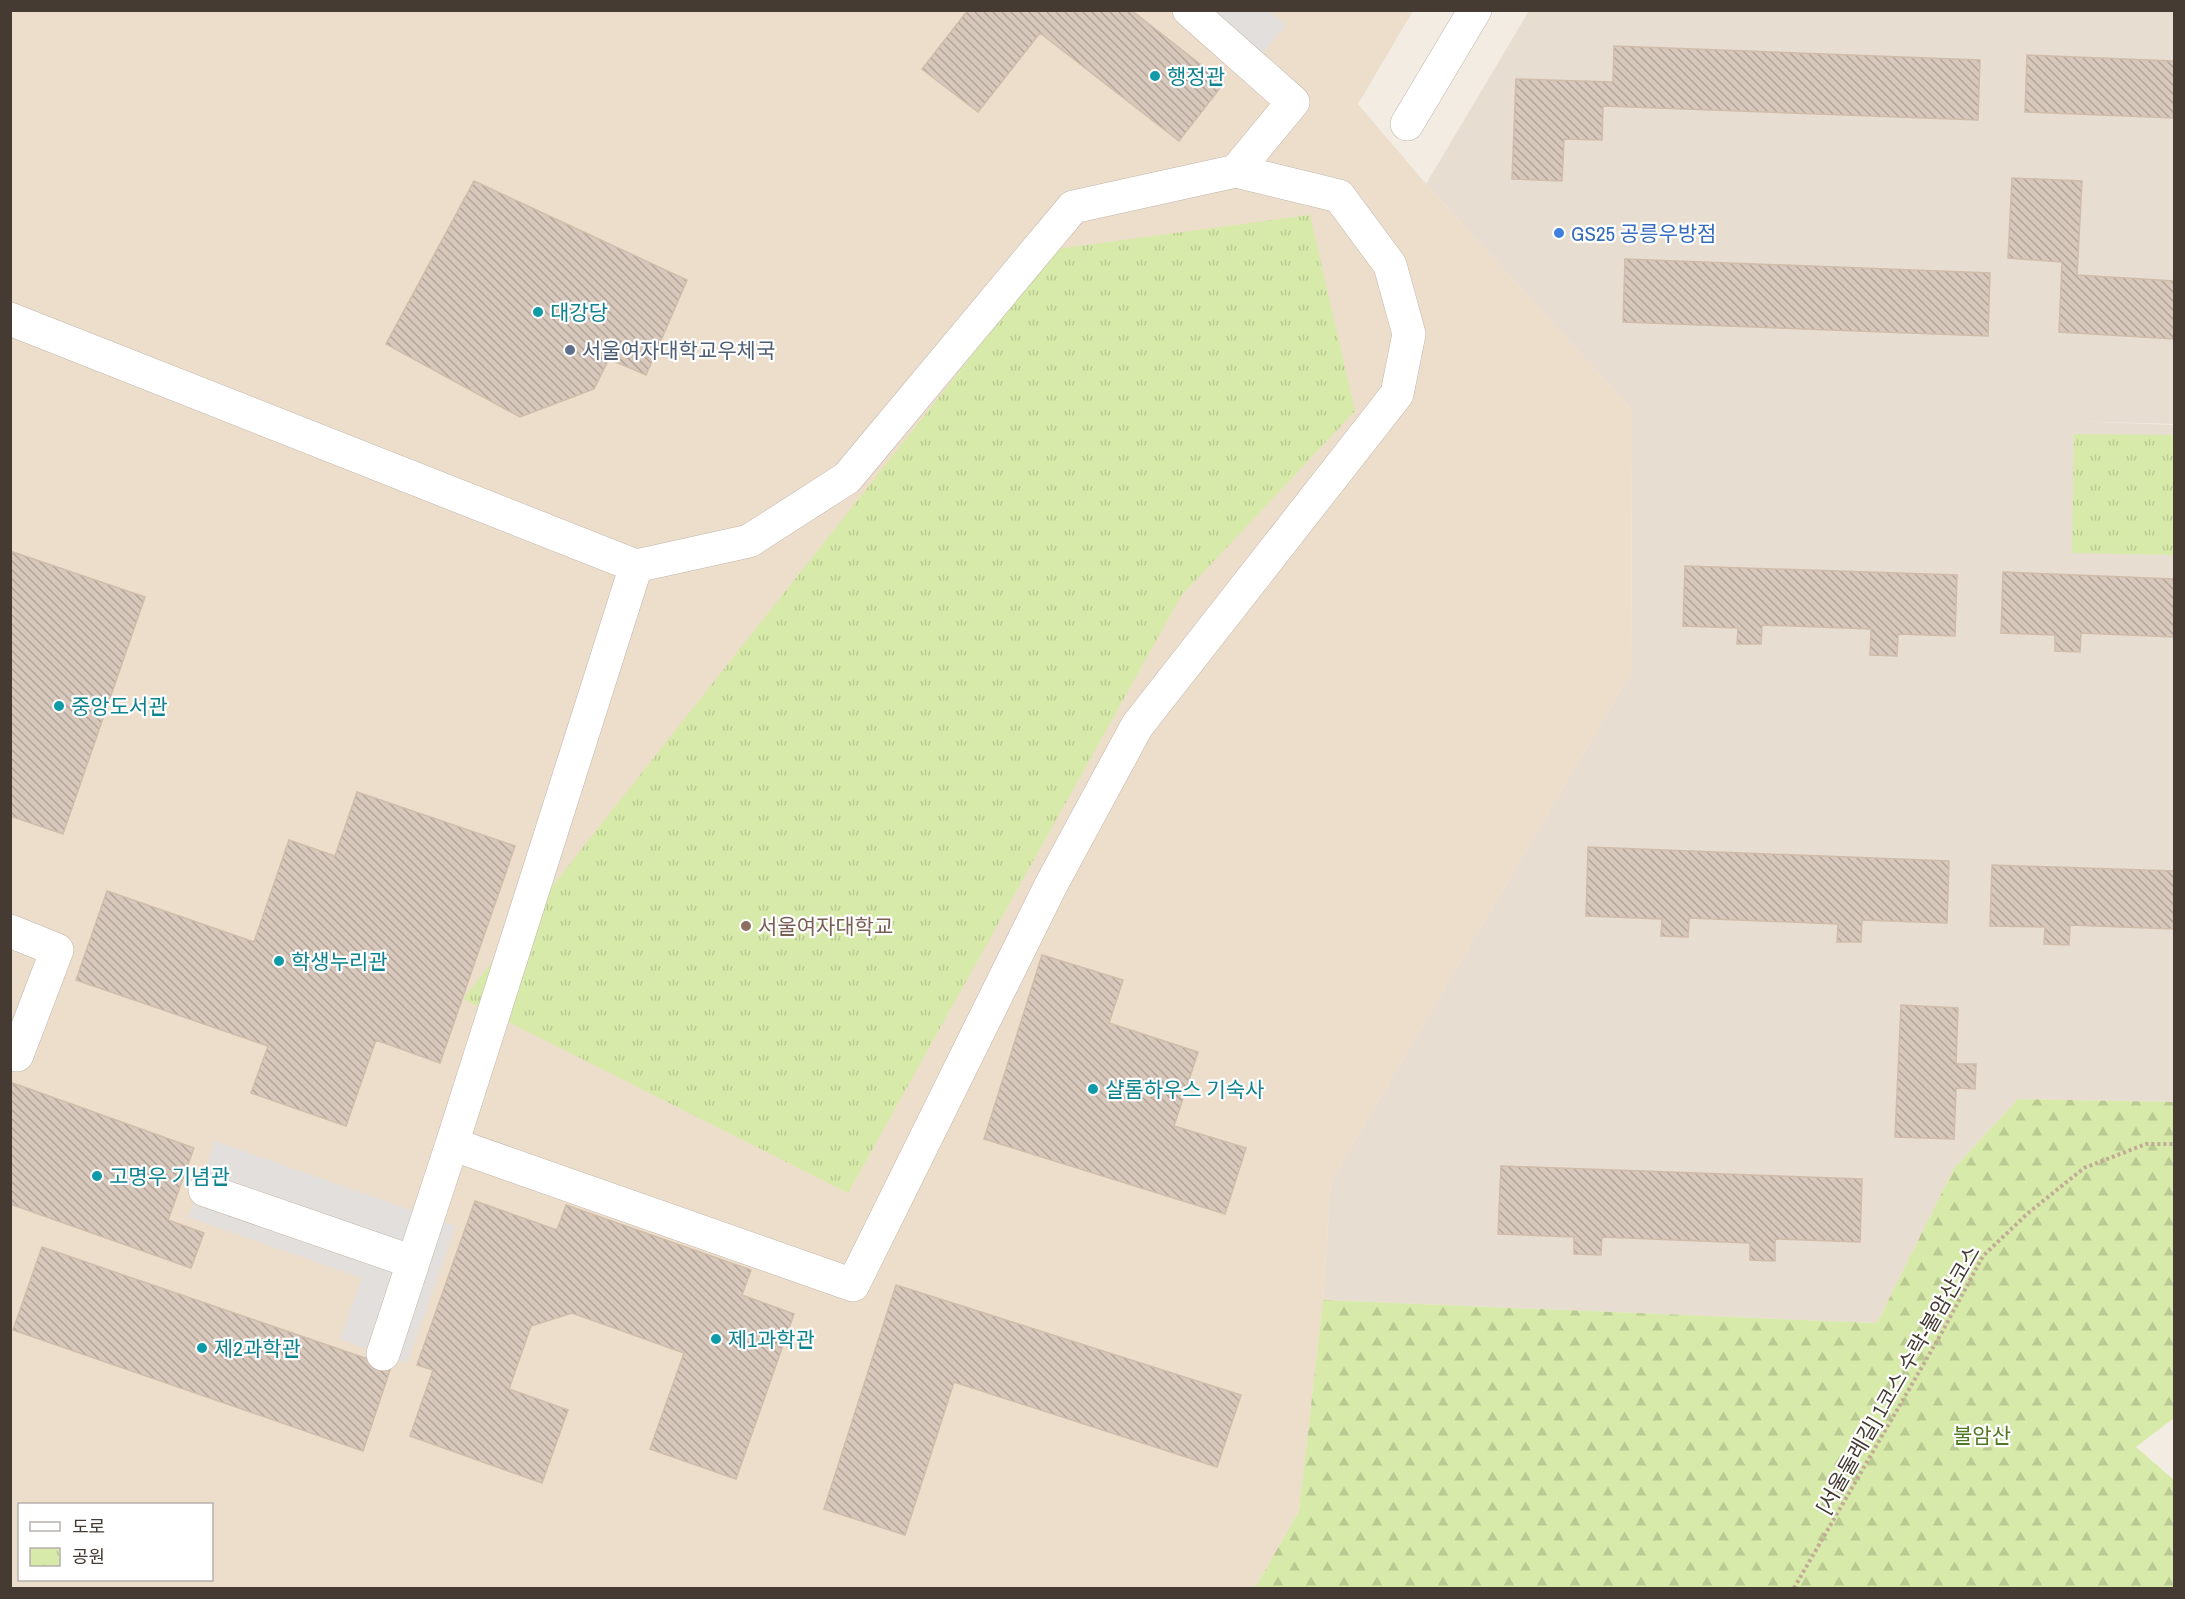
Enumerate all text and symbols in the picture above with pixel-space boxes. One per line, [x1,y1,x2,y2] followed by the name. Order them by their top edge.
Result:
[1167,62,1225,91] place label: 행정관
[1148,69,1162,83] marker: 행정관
[1571,219,1716,248] place label: GS25 공릉우방점
[1552,226,1566,240] marker: GS25 공릉우방점
[550,298,608,327] place label: 대강당
[531,305,545,319] marker: 대강당
[582,336,775,365] place label: 서울여자대학교우체국
[563,343,577,357] marker: 서울여자대학교우체국
[71,692,168,721] place label: 중앙도서관
[52,699,66,713] marker: 중앙도서관
[758,912,893,941] place label: 서울여자대학교
[739,919,753,933] marker: 서울여자대학교
[291,947,388,976] place label: 학생누리관
[272,954,286,968] marker: 학생누리관
[1105,1075,1264,1104] place label: 샬롬하우스 기숙사
[1086,1082,1100,1096] marker: 샬롬하우스 기숙사
[109,1162,230,1191] place label: 고명우 기념관
[90,1169,104,1183] marker: 고명우 기념관
[1811,1241,1985,1517] street label: [서울둘레길] 1코스 수락-불암산코스
[728,1325,815,1354] place label: 제1과학관
[709,1332,723,1346] marker: 제1과학관
[214,1334,301,1363] place label: 제2과학관
[195,1341,209,1355] marker: 제2과학관
[1953,1422,2011,1448] park label: 불암산
[18,1503,213,1581] legend
[72,1514,105,1539] text: 도로
[72,1544,105,1569] text: 공원

